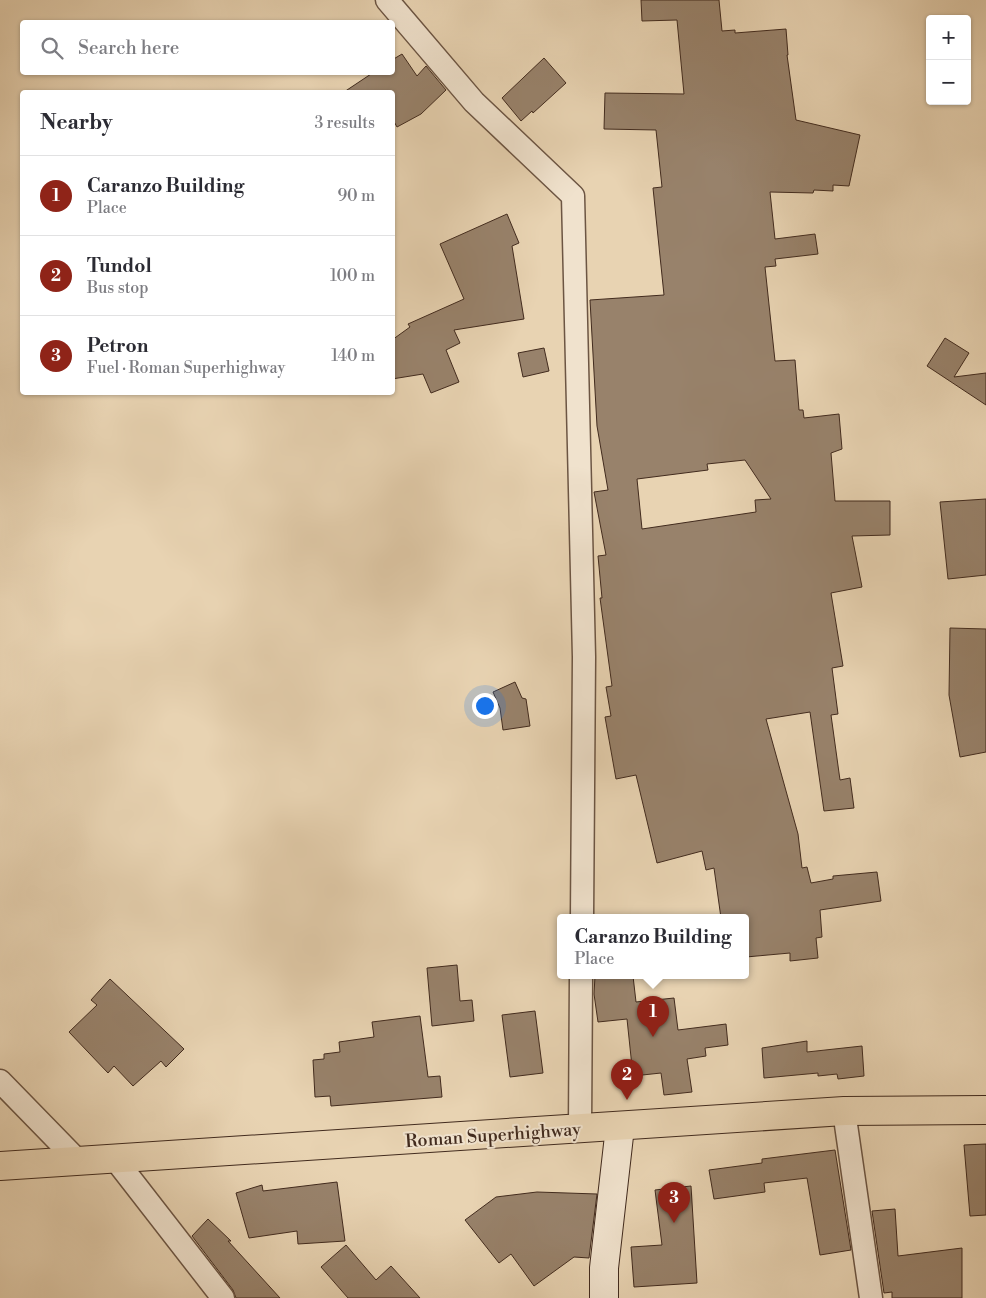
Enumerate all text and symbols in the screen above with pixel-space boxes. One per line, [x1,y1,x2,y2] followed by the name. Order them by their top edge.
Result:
[926,15,971,105] map controls
[926,15,971,60] button: +
[20,20,395,75] search box
[38,34,66,62] icon: search
[78,36,179,60] text: Search here
[926,60,971,105] button: −
[40,110,113,136] text: Nearby
[314,113,375,133] text: 3 results
[87,174,244,198] text: Caranzo Building
[52,186,60,206] text: 1
[337,186,375,206] text: 90 m
[87,198,127,218] text: Place
[87,254,152,278] text: Tundol
[51,266,61,286] text: 2
[330,266,375,286] text: 100 m
[87,278,149,298] text: Bus stop
[87,334,148,358] text: Petron
[51,346,61,366] text: 3
[331,346,375,366] text: 140 m
[87,358,285,378] text: Fuel · Roman Superhighway
[472,693,498,719] your location
[557,914,749,979] popup
[574,925,732,949] text: Caranzo Building
[574,949,614,969] text: Place
[637,996,669,1037] pin: 1
[611,1059,643,1100] pin: 2
[404,1118,582,1153] street label: Roman Superhighway
[658,1182,690,1223] pin: 3

